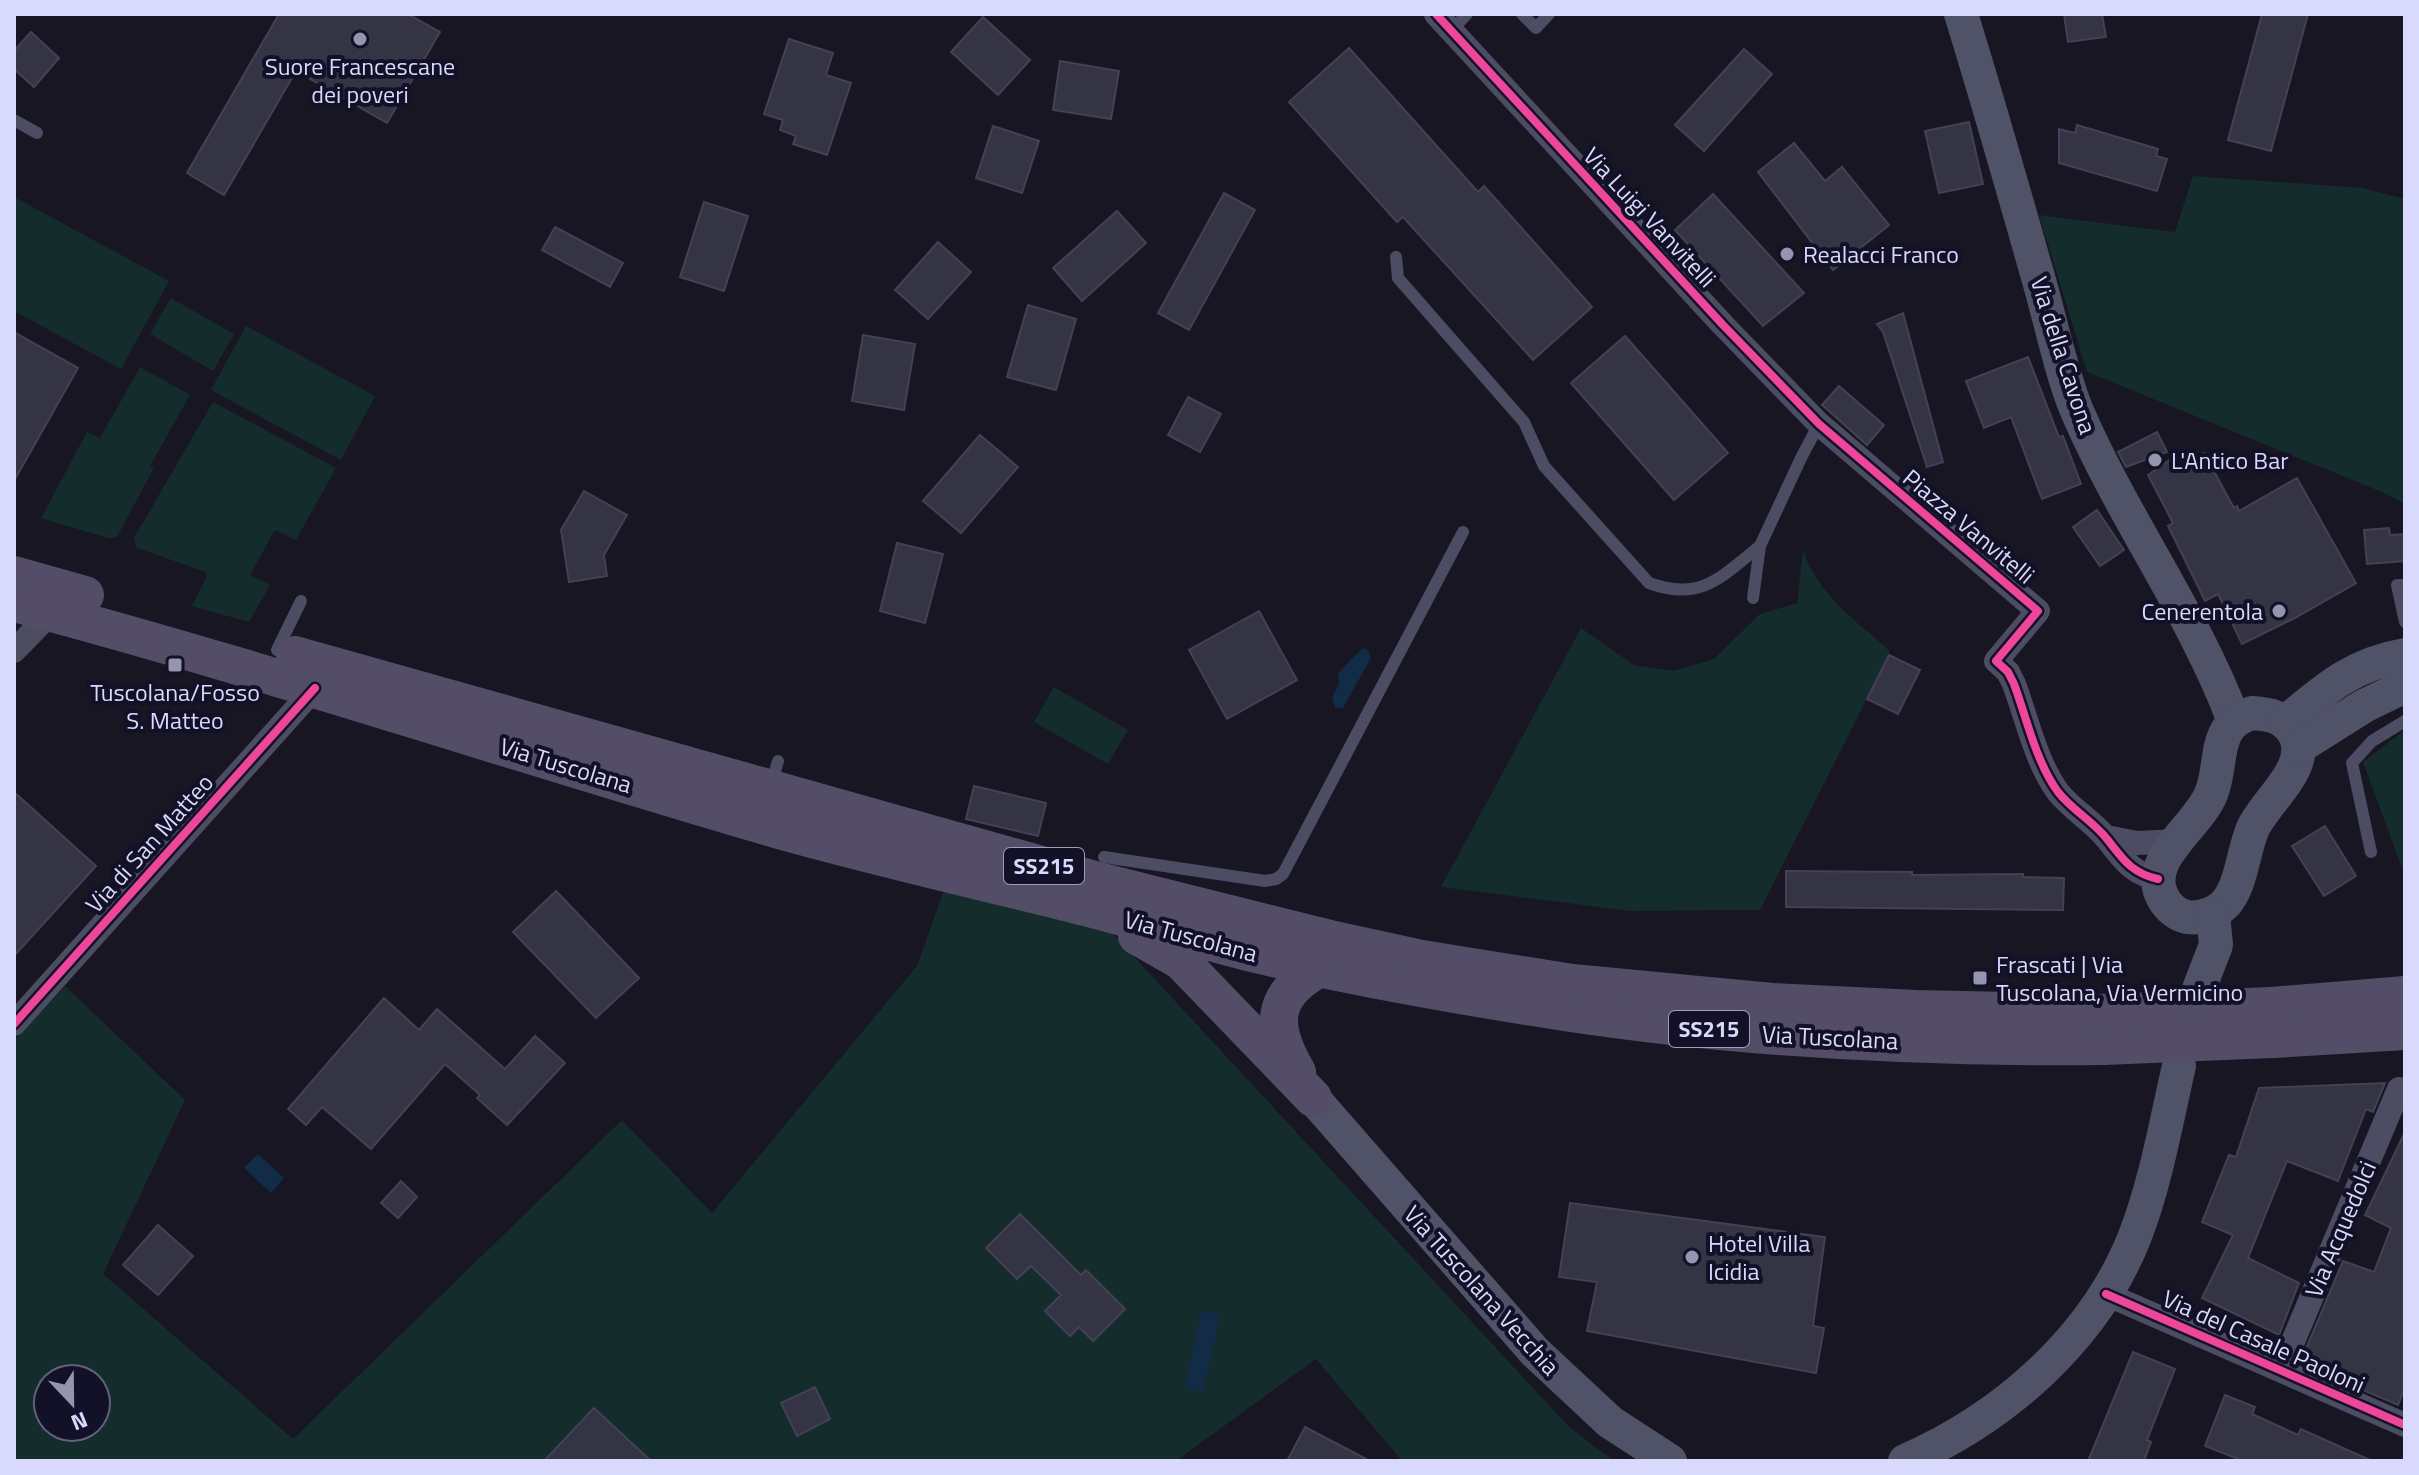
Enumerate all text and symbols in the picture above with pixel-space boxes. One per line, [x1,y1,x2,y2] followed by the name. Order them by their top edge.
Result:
[351,30,369,48] marker: Suore Francescane dei poveri
[265,48,455,112] place label: Suore Francescane dei poveri
[1575,139,1725,295] street label: Via Luigi Vanvitelli
[1803,236,1959,272] place label: Realacci Franco
[1778,245,1796,263] marker: Realacci Franco
[2022,272,2106,438] street label: Via della Cavona
[2171,442,2288,478] place label: L'Antico Bar
[2146,451,2164,469] marker: L'Antico Bar
[1895,460,2043,592] street label: Piazza Vanvitelli
[2141,593,2263,629] place label: Cenerentola
[2270,602,2288,620] marker: Cenerentola
[166,656,184,674] marker: Tuscolana/Fosso S. Matteo
[90,674,260,738] place label: Tuscolana/Fosso S. Matteo
[495,728,637,802] street label: Via Tuscolana
[76,765,222,921] street label: Via di San Matteo
[1004,848,1084,884] road number: SS215
[1120,901,1262,971] street label: Via Tuscolana
[1996,946,2243,1010] place label: Frascati | Via Tuscolana, Via Vermicino
[1971,969,1989,987] marker: Frascati | Via Tuscolana, Via Vermicino
[1669,1011,1749,1047] road number: SS215
[1761,1015,1899,1059] street label: Via Tuscolana
[2295,1155,2385,1303] street label: Via Acquedolci
[1396,1197,1568,1383] street label: Via Tuscolana Vecchia
[1708,1225,1810,1289] place label: Hotel Villa Icidia
[1683,1248,1701,1266] marker: Hotel Villa Icidia
[2157,1280,2371,1402] street label: Via del Casale Paoloni
[32,1363,112,1443] north arrow
[66,1403,93,1440] text: N

